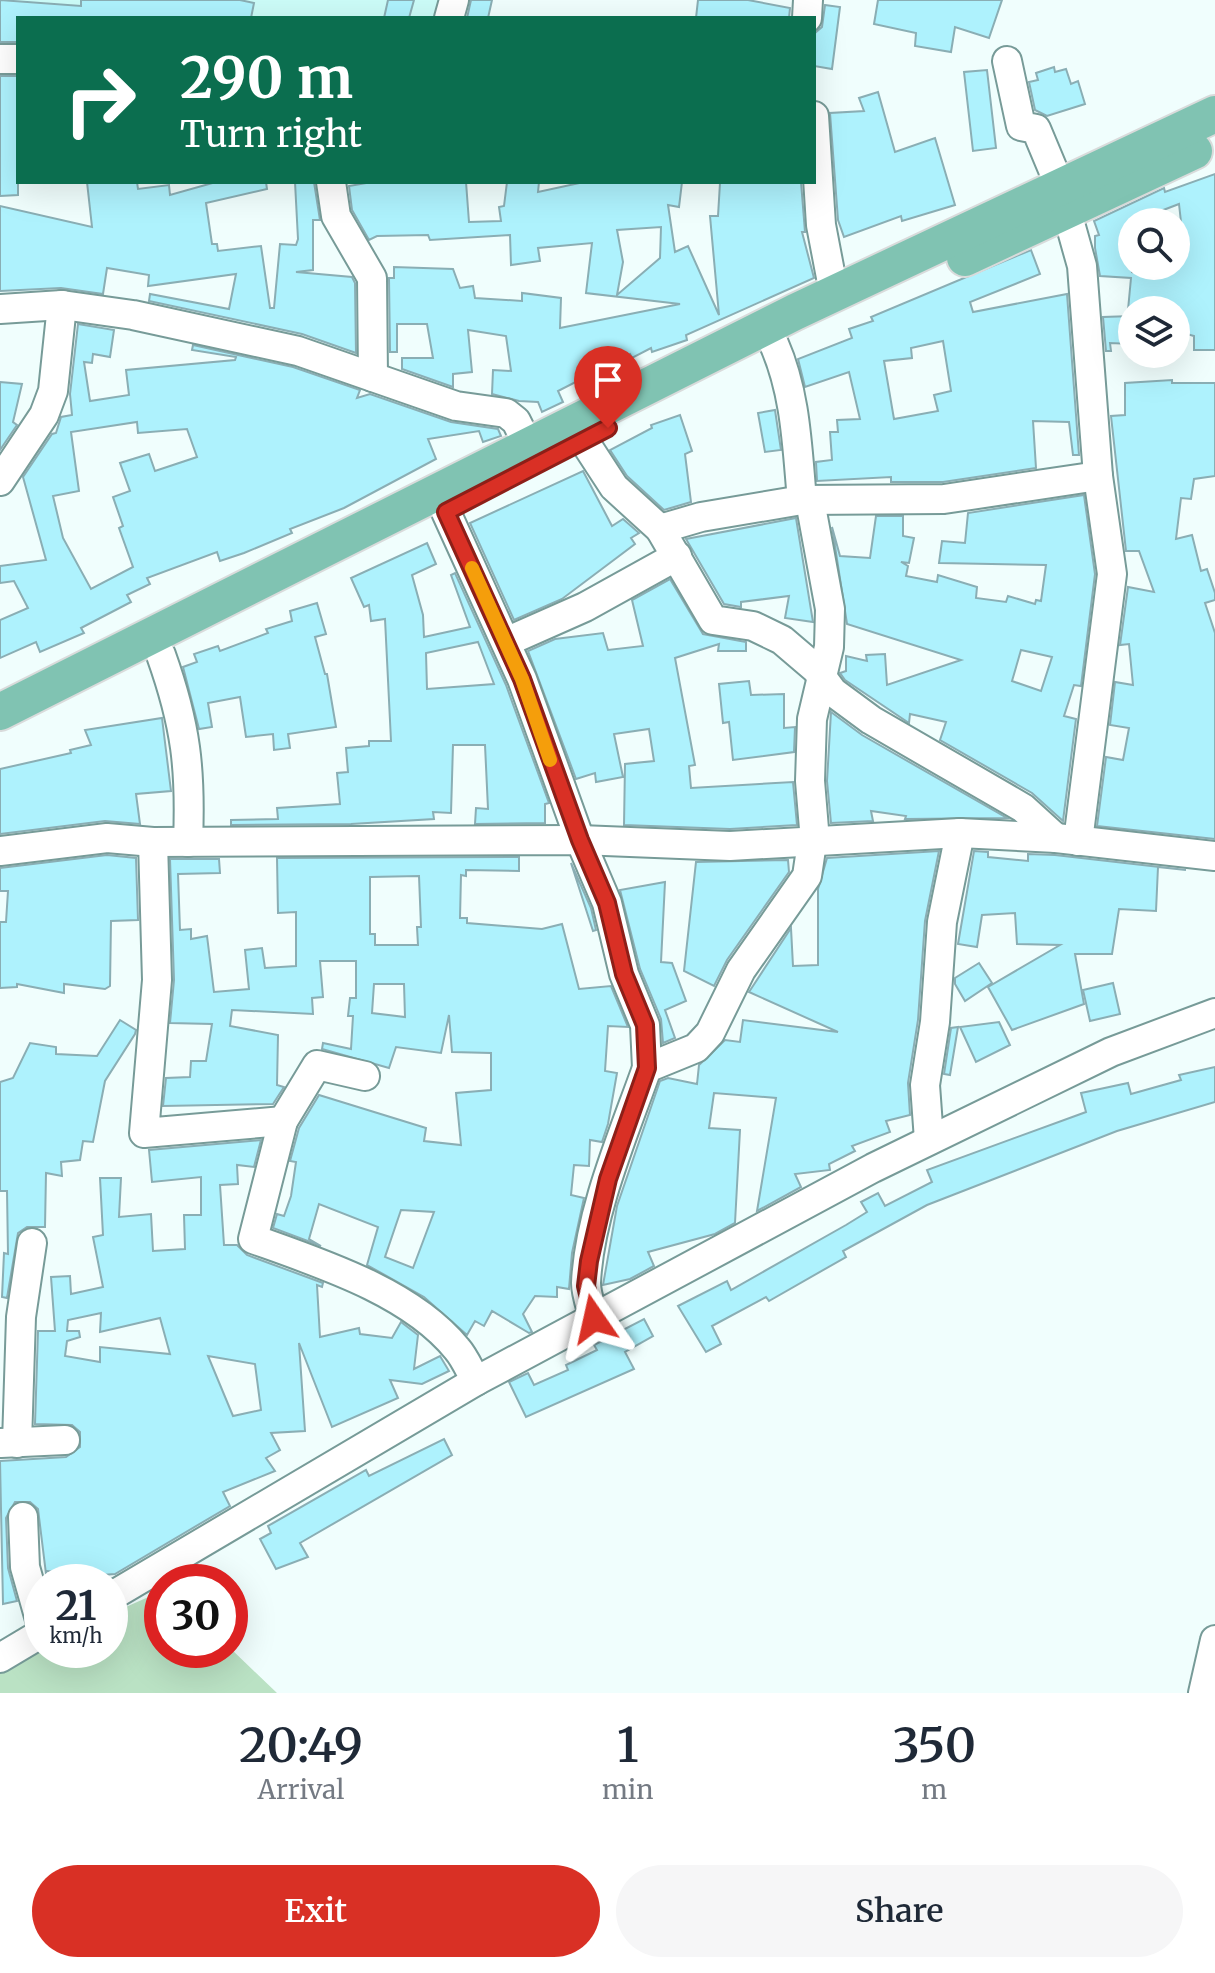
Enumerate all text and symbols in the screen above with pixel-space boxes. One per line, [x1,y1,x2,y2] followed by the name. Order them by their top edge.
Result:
[180,43,353,113] text: 290 m
[48,48,152,152] icon: right
[180,112,362,157] text: Turn right
[1118,208,1190,368] map controls
[1118,208,1190,280] button: search
[1118,296,1190,368] button: layers
[574,346,642,428] pin
[586,358,630,402] icon: arrive
[552,1277,636,1361] position arrow
[144,1564,248,1668] speed limit sign: 30
[56,1581,96,1631] text: 21
[50,1623,102,1648] text: km/h
[239,1715,363,1775] text: 20:49
[617,1715,639,1775] text: 1
[892,1715,976,1775] text: 350
[258,1773,344,1806] text: Arrival
[602,1773,653,1806] text: min
[921,1773,947,1806] text: m
[32,1865,600,1957] button: Exit
[616,1865,1183,1957] button: Share

